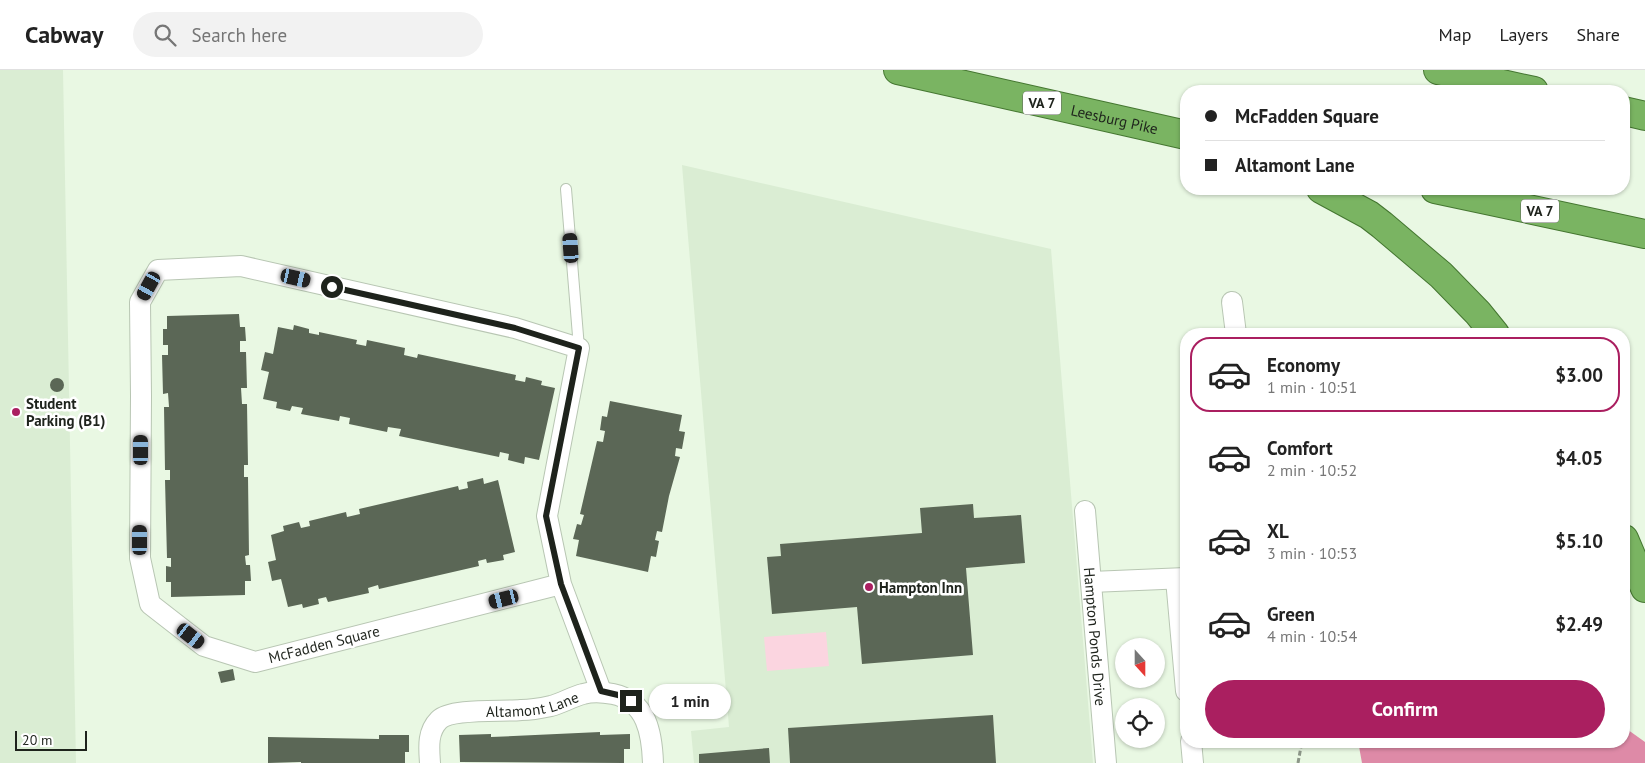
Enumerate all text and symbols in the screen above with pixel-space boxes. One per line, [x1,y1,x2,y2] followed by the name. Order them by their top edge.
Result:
[133,12,483,57] search box
[25,19,103,50] text: Cabway
[151,21,179,49] icon: search
[191,23,287,47] text: Search here
[1439,23,1471,46] text: Map
[1499,23,1548,46] text: Layers
[1576,23,1620,46] text: Share
[1023,92,1061,114] road number: VA 7
[1069,100,1160,138] street label: Leesburg Pike
[1235,104,1379,128] text: McFadden Square
[1235,153,1355,177] text: Altamont Lane
[1521,200,1559,222] road number: VA 7
[562,233,579,263] car
[279,267,312,289] car
[135,269,162,303] car
[321,276,343,298] route start
[1207,352,1252,397] icon: car
[1267,353,1340,377] text: Economy
[1555,363,1603,387] text: $3.00
[1267,377,1357,397] text: 1 min · 10:51
[26,394,105,430] place label: Student Parking (B1)
[10,406,22,418] marker: Student Parking (B1)
[133,435,148,465] car
[1207,435,1252,480] icon: car
[1267,436,1333,460] text: Comfort
[1555,446,1603,470] text: $4.05
[1267,460,1357,480] text: 2 min · 10:52
[1207,518,1252,563] icon: car
[1267,519,1289,543] text: XL
[132,525,147,555] car
[1555,529,1603,553] text: $5.10
[1267,543,1357,563] text: 3 min · 10:53
[1080,566,1111,707] street label: Hampton Ponds Drive
[879,578,962,597] place label: Hampton Inn
[863,581,875,593] marker: Hampton Inn
[487,588,520,610] car
[1207,601,1252,646] icon: car
[1267,602,1315,626] text: Green
[1555,612,1603,636] text: $2.49
[174,621,207,651] car
[266,621,382,667] street label: McFadden Square
[1267,626,1357,646] text: 4 min · 10:54
[1115,638,1165,688] north arrow
[1115,638,1165,748] map controls
[1205,680,1605,738] button: Confirm
[648,684,731,718] callout: 1 min
[486,687,581,720] street label: Altamont Lane
[620,690,642,712] route end
[670,691,710,711] text: 1 min
[1115,698,1165,748] button: locate
[15,728,88,751] scale bar
[22,731,52,749] text: 20 m

